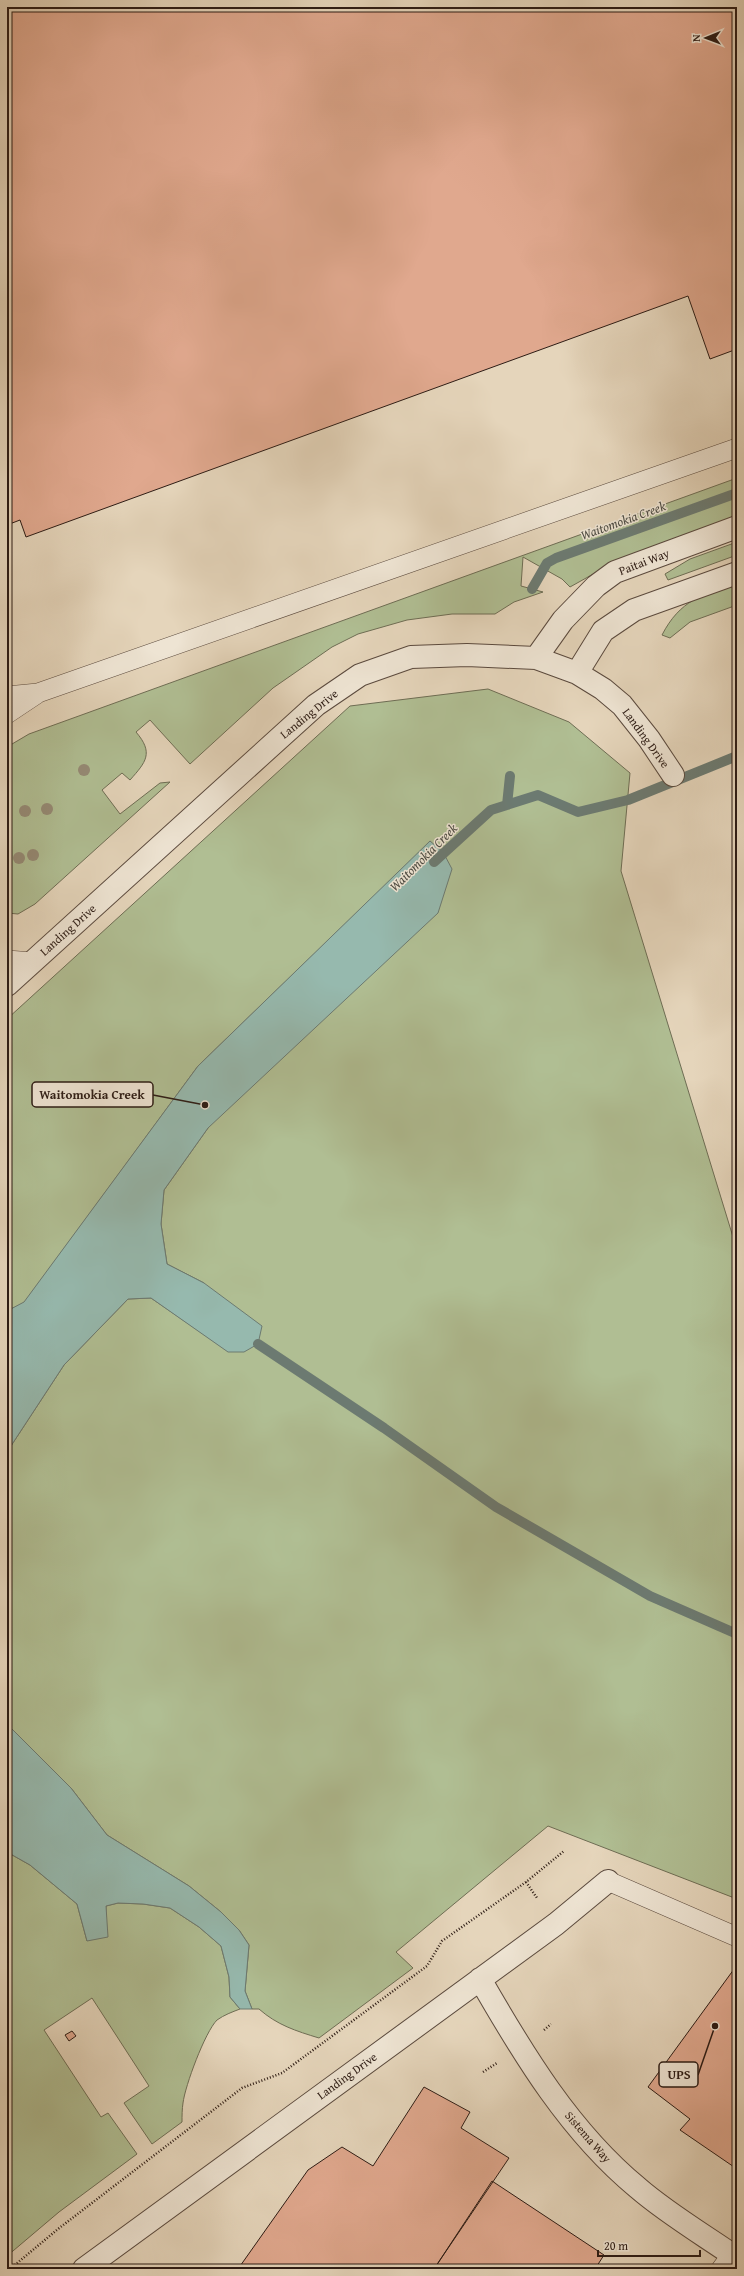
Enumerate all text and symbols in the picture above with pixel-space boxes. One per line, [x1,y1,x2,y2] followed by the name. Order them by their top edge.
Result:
[686,18,726,58] north arrow
[688,34,704,42] text: N
[578,496,668,545] water label: Waitomokia Creek
[616,544,672,579] street label: Paitai Way
[276,685,342,742] street label: Landing Drive
[619,704,674,771] street label: Landing Drive
[385,819,462,896] water label: Waitomokia Creek
[36,900,100,959] street label: Landing Drive
[32,1082,153,1107] callout: Waitomokia Creek
[39,1085,145,1104] text: Waitomokia Creek
[313,2048,380,2103] street label: Landing Drive
[659,2062,698,2087] callout: UPS
[667,2065,691,2084] text: UPS
[561,2107,616,2166] street label: Sistema Way
[598,2232,700,2258] scale bar
[604,2237,628,2254] text: 20 m

